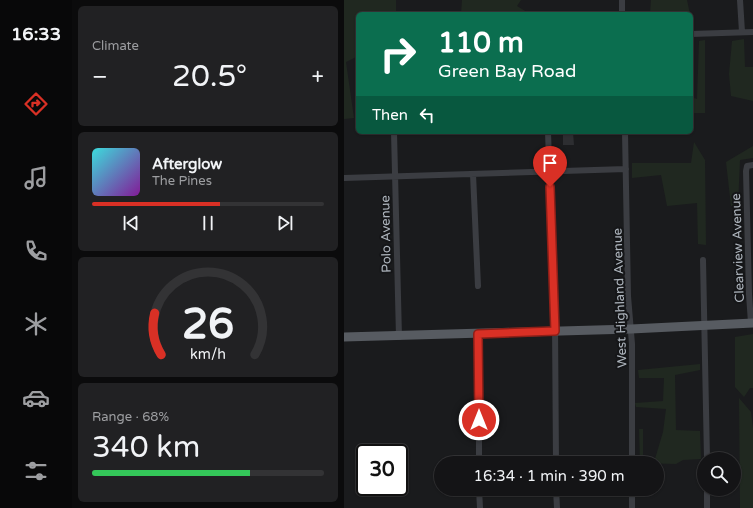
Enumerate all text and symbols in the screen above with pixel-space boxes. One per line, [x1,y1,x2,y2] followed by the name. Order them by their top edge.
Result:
[11,23,61,45] text: 16:33
[438,26,524,60] text: 110 m
[372,28,424,80] icon: right
[92,38,139,54] text: Climate
[172,58,247,95] text: 20.5°
[438,60,576,82] text: Green Bay Road
[92,64,108,90] text: −
[312,64,324,90] text: +
[22,90,50,118] icon: directions
[416,104,438,126] icon: left
[372,106,408,124] text: Then
[533,146,567,187] pin
[539,152,561,174] icon: arrive
[152,155,222,173] text: Afterglow
[22,164,50,192] icon: music
[152,173,212,189] text: The Pines
[728,193,748,303] street label: Clearview Avenue
[377,195,395,273] street label: Polo Avenue
[120,212,142,234] icon: previous
[197,212,219,234] icon: pause
[274,212,296,234] icon: next
[610,228,630,368] street label: West Highland Avenue
[22,237,50,265] icon: phone
[182,300,234,350] text: 26
[22,310,50,338] icon: climate
[190,345,226,362] text: km/h
[22,384,50,412] icon: car
[458,399,500,441] position arrow
[92,409,169,425] text: Range · 68%
[92,429,200,466] text: 340 km
[356,444,408,496] speed limit sign: 30
[697,452,741,496] map controls
[697,452,741,496] button: search
[22,457,50,485] icon: filters
[474,467,624,485] text: 16:34 · 1 min · 390 m

